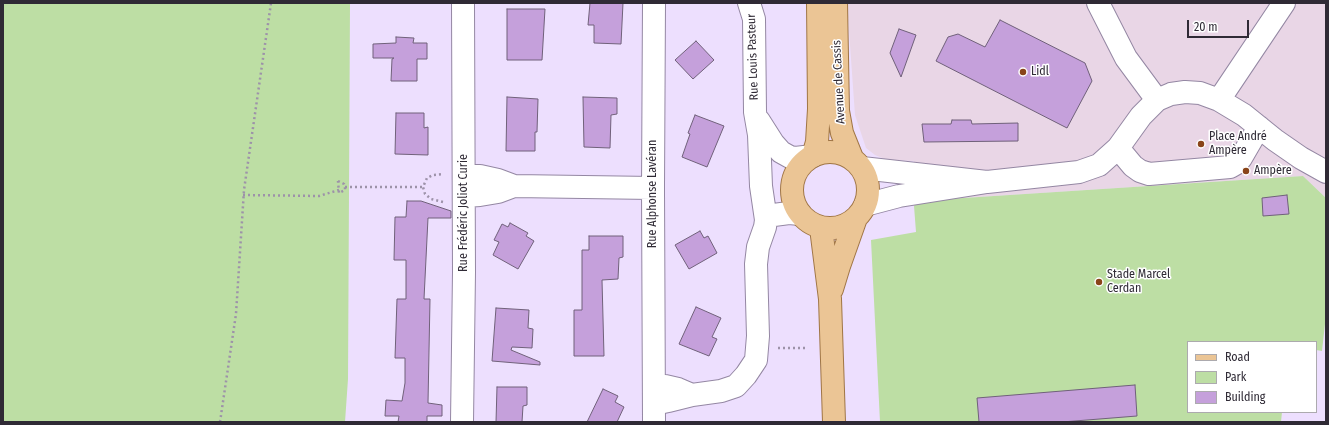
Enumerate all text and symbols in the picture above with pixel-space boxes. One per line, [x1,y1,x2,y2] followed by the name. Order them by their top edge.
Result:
[1189,12,1251,38] scale bar
[744,13,762,101] street label: Rue Louis Pasteur
[1194,20,1218,34] text: 20 m
[830,40,848,124] street label: Avenue de Cassis
[1031,65,1049,79] place label: Lidl
[1018,67,1028,77] marker: Lidl
[1209,130,1267,158] place label: Place André Ampère
[1196,139,1206,149] marker: Place André Ampère
[646,140,660,248] street label: Rue Alphonse Lavéran
[457,154,471,272] street label: Rue Frédéric Joliot Curie
[1254,164,1292,178] place label: Ampère
[1241,166,1251,176] marker: Ampère
[1107,268,1170,296] place label: Stade Marcel Cerdan
[1094,277,1104,287] marker: Stade Marcel Cerdan
[1187,341,1317,413] legend
[1225,350,1250,364] text: Road
[1225,370,1246,384] text: Park
[1225,390,1265,404] text: Building

